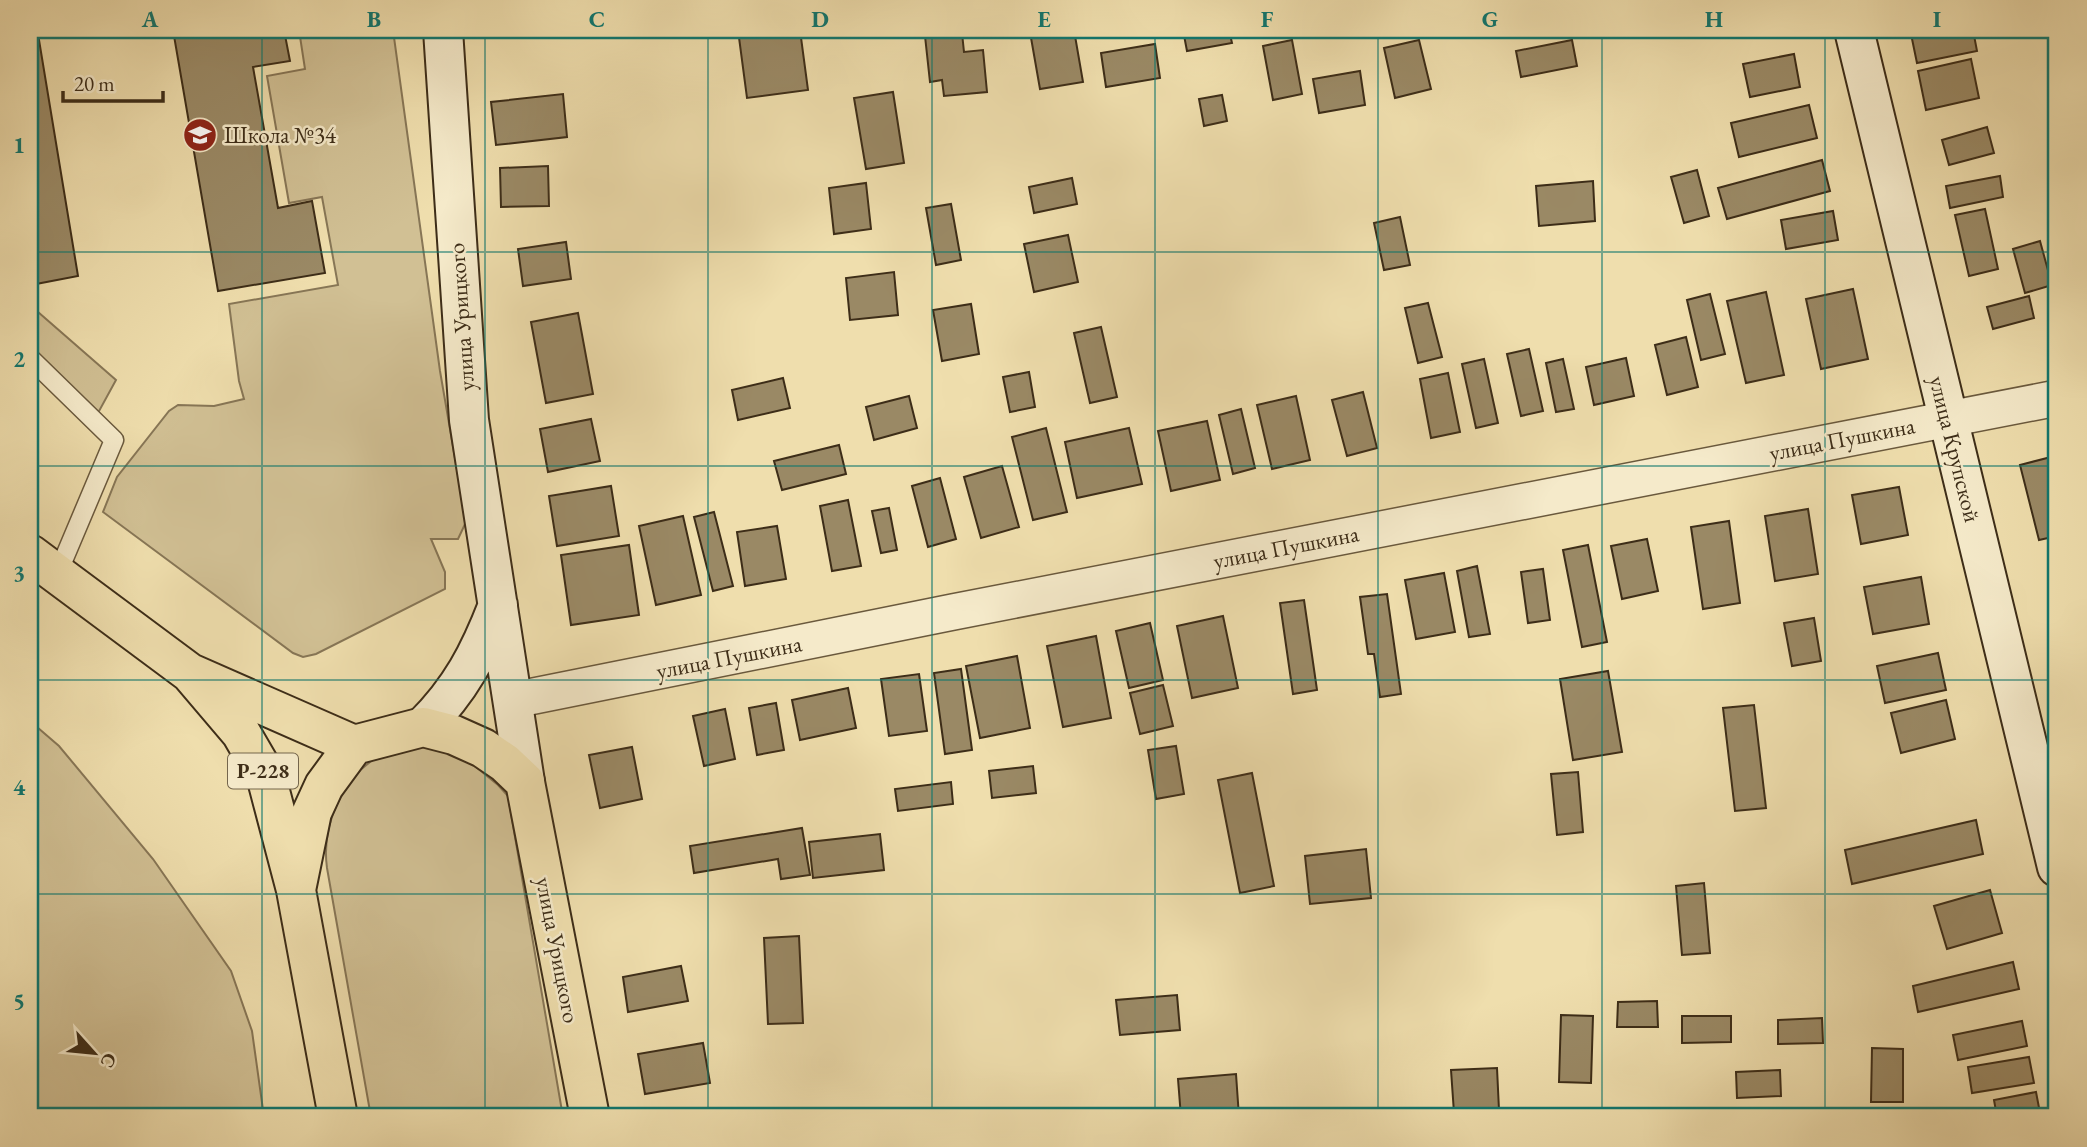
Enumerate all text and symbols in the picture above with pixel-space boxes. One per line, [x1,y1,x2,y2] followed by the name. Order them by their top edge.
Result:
[141,4,159,34] text: A
[367,4,381,34] text: B
[589,4,605,34] text: C
[811,4,829,34] text: D
[1037,4,1051,34] text: E
[1261,4,1274,34] text: F
[1482,4,1498,34] text: G
[1705,4,1723,34] text: H
[1933,4,1941,34] text: I
[63,60,163,104] scale bar
[74,70,115,97] text: 20 m
[181,116,219,154] school or university icon: Школа №34
[224,120,337,150] place label: Школа №34
[13,130,25,160] text: 1
[441,242,481,392] street label: улица Урицкого
[13,344,25,374] text: 2
[1922,373,1988,525] street label: улица Крупской
[1767,410,1918,468] street label: улица Пушкина
[1211,518,1362,576] street label: улица Пушкина
[13,558,25,588] text: 3
[654,628,805,686] street label: улица Пушкина
[228,754,298,788] road number: Р-228
[13,772,26,802] text: 4
[529,874,587,1026] street label: улица Урицкого
[13,986,25,1016] text: 5
[60,1018,130,1088] north arrow
[95,1049,123,1072] text: С

